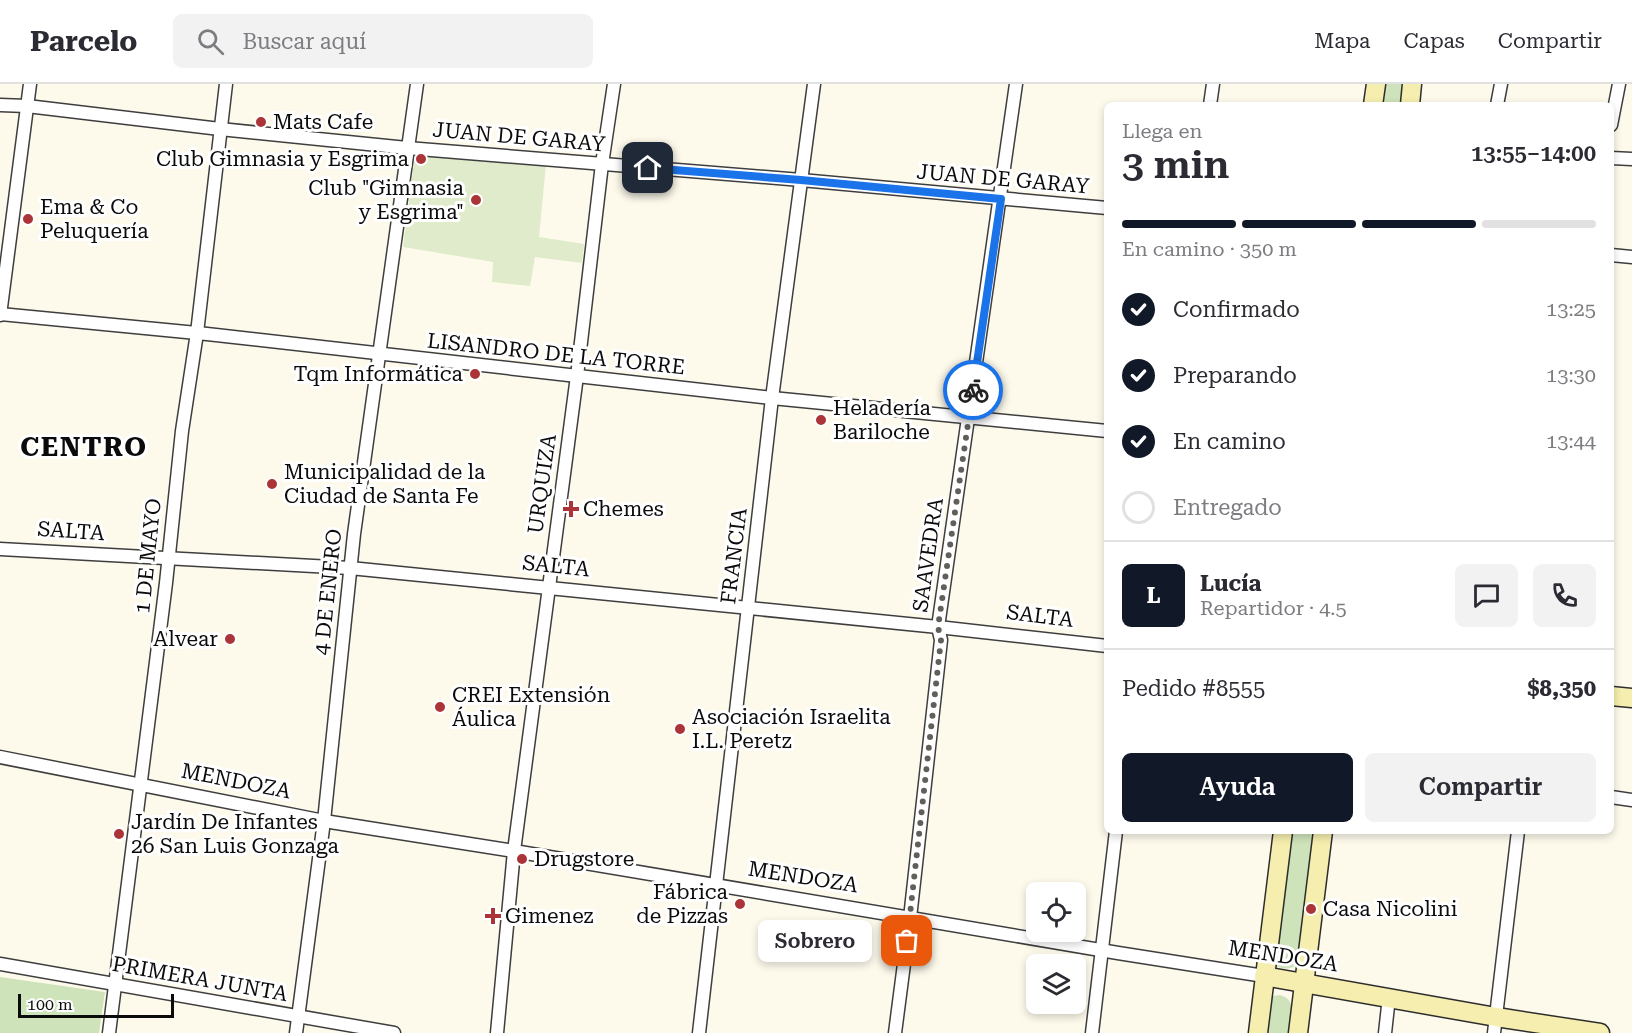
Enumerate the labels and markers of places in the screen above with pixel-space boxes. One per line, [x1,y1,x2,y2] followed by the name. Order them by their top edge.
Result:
[273,110,373,134] place label: Mats Cafe
[254,115,268,129] marker: Mats Cafe
[622,142,673,193] pin
[156,147,410,171] place label: Club Gimnasia y Esgrima
[414,152,428,166] marker: Club Gimnasia y Esgrima
[308,176,465,224] place label: Club "Gimnasia y Esgrima"
[469,193,483,207] marker: Club "Gimnasia y Esgrima"
[40,195,149,243] place label: Ema & Co Peluquería
[21,212,35,226] marker: Ema & Co Peluquería
[293,362,464,386] place label: Tqm Informática
[468,367,482,381] marker: Tqm Informática
[833,396,932,444] place label: Heladería Bariloche
[814,413,828,427] marker: Heladería Bariloche
[284,460,486,508] place label: Municipalidad de la Ciudad de Santa Fe
[265,477,279,491] marker: Municipalidad de la Ciudad de Santa Fe
[583,497,664,521] place label: Chemes
[564,502,578,516] marker: Chemes
[153,627,218,651] place label: Alvear
[223,632,237,646] marker: Alvear
[452,683,611,731] place label: CREI Extensión Áulica
[433,700,447,714] marker: CREI Extensión Áulica
[692,705,891,753] place label: Asociación Israelita I.L. Peretz
[673,722,687,736] marker: Asociación Israelita I.L. Peretz
[131,810,340,858] place label: Jardín De Infantes 26 San Luis Gonzaga
[112,827,126,841] marker: Jardín De Infantes 26 San Luis Gonzaga
[534,847,634,871] place label: Drugstore
[515,852,529,866] marker: Drugstore
[636,880,729,928] place label: Fábrica de Pizzas
[733,897,747,911] marker: Fábrica de Pizzas
[1323,897,1458,921] place label: Casa Nicolini
[1304,902,1318,916] marker: Casa Nicolini
[505,904,594,928] place label: Gimenez
[486,909,500,923] marker: Gimenez
[881,915,932,966] pin
[757,920,871,962] callout: Sobrero

